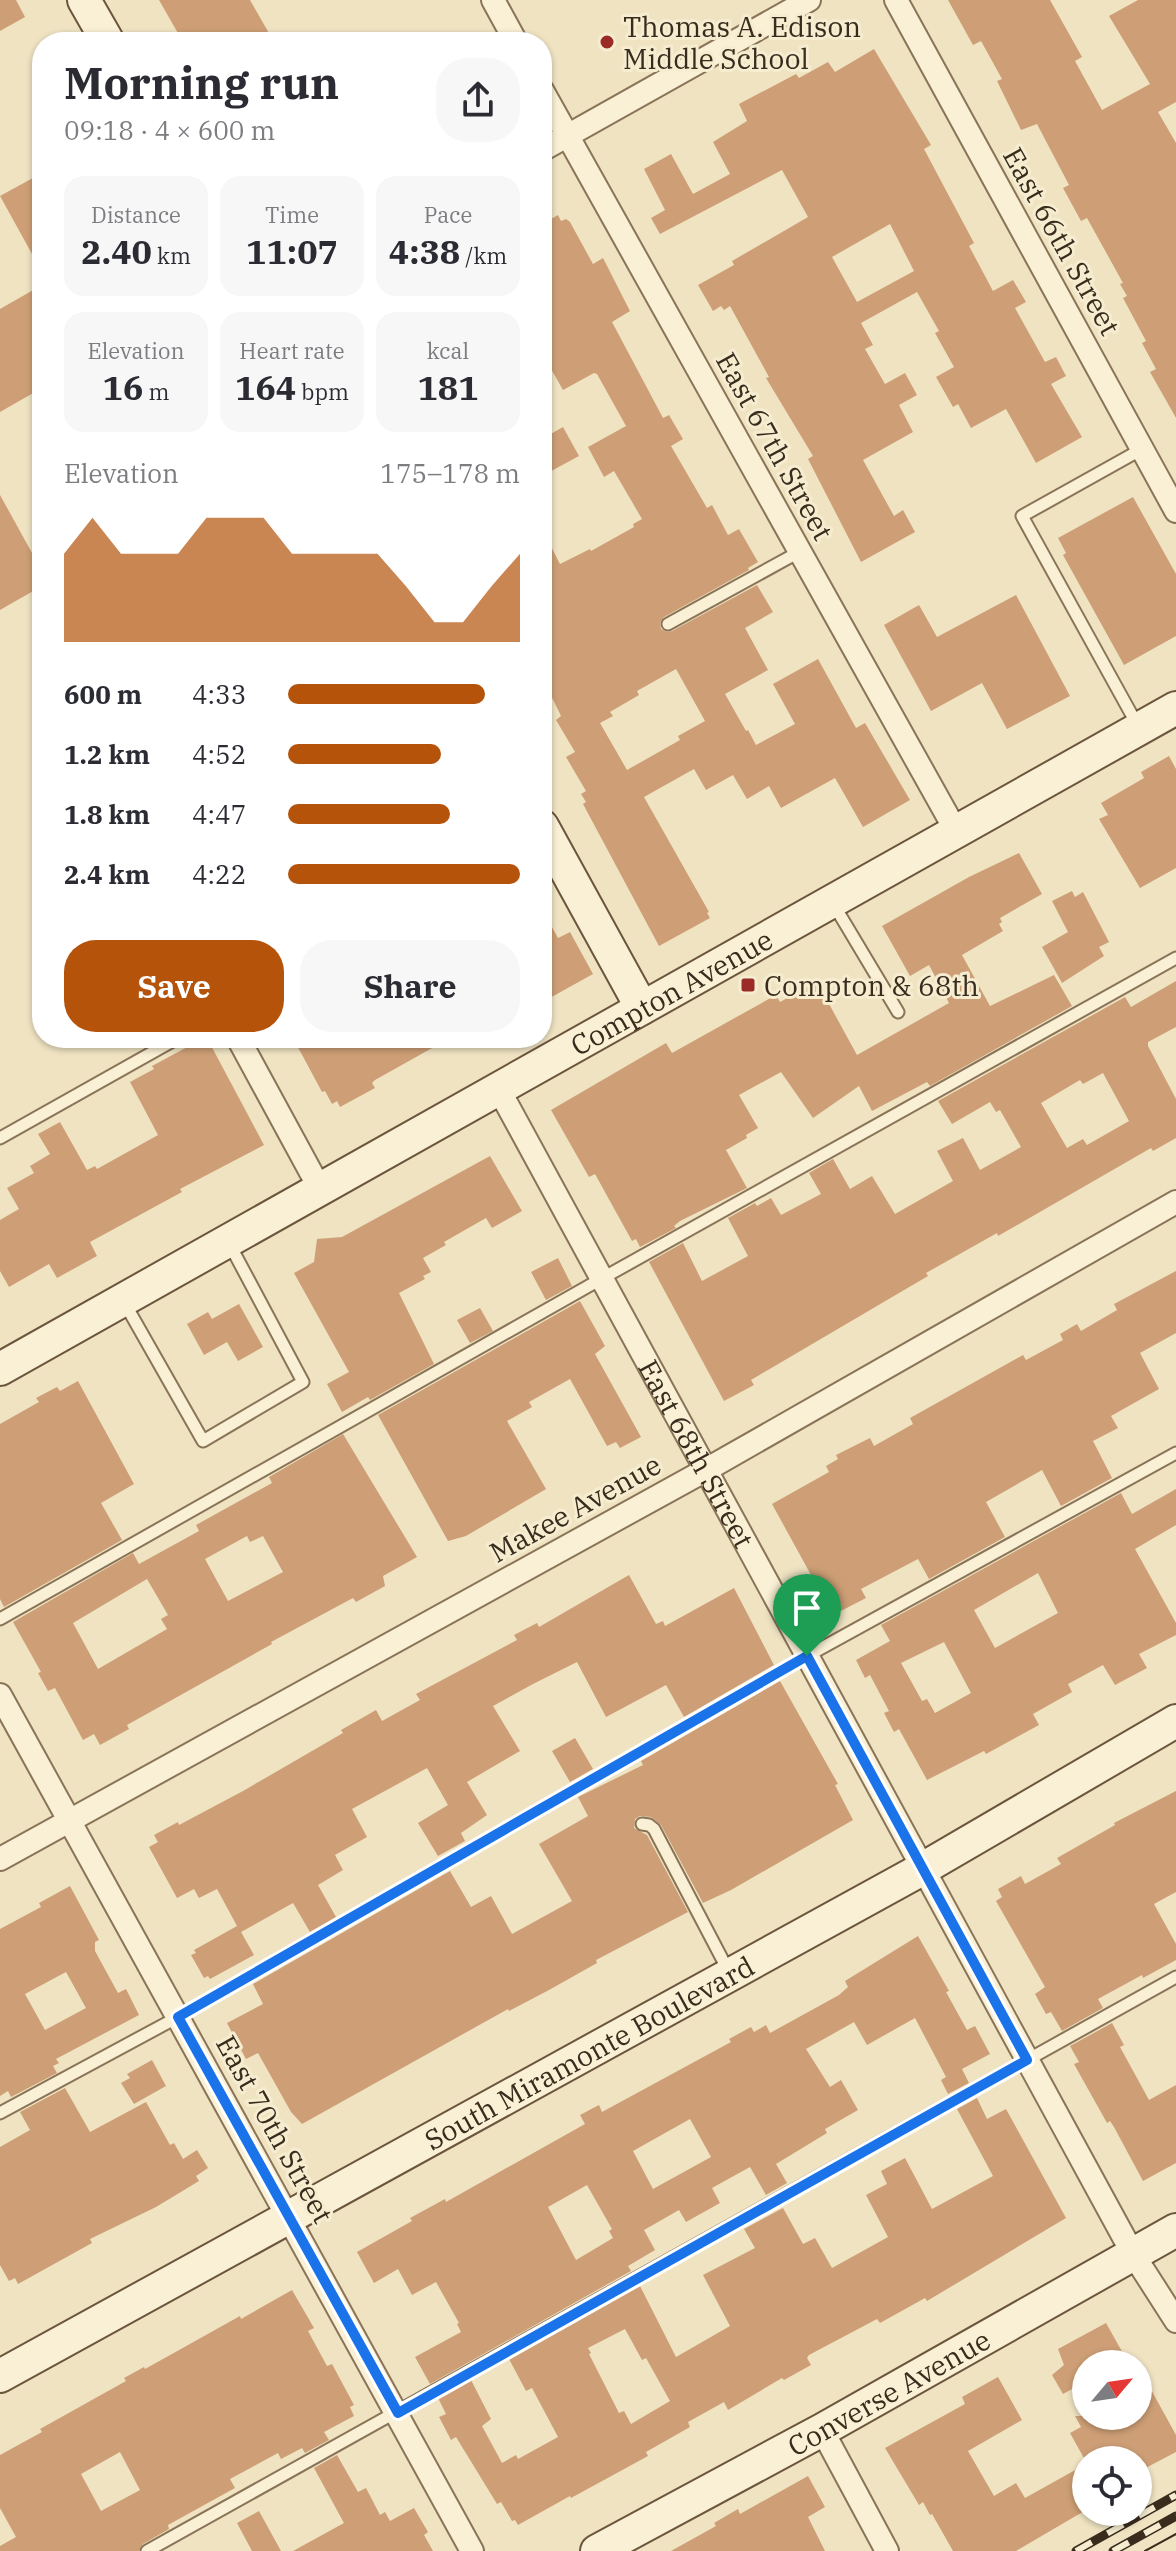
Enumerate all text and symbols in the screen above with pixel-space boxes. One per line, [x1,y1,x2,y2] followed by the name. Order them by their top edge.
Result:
[623,8,861,77] place label: Thomas A. Edison Middle School
[598,33,616,51] marker: Thomas A. Edison Middle School
[64,54,339,111] text: Morning run
[436,58,520,142] button: share
[64,113,275,147] text: 09:18 · 4 × 600 m
[995,141,1129,342] street label: East 66th Street
[91,200,181,229] text: Distance
[265,200,319,229] text: Time
[424,200,472,229] text: Pace
[81,229,152,273] text: 2.40
[246,229,338,273] text: 11:07
[389,229,460,273] text: 4:38
[152,241,191,270] text: km
[460,241,507,270] text: /km
[88,336,184,365] text: Elevation
[239,336,345,365] text: Heart rate
[427,336,469,365] text: kcal
[708,346,842,547] street label: East 67th Street
[103,365,143,409] text: 16
[235,365,296,409] text: 164
[417,365,479,409] text: 181
[143,377,169,406] text: m
[296,377,349,406] text: bpm
[64,456,179,490] text: Elevation
[380,456,520,490] text: 175–178 m
[64,677,142,711] text: 600 m
[192,677,246,711] text: 4:33
[64,737,150,771] text: 1.2 km
[192,737,246,771] text: 4:52
[64,797,150,831] text: 1.8 km
[192,797,246,831] text: 4:47
[64,857,150,891] text: 2.4 km
[192,857,246,891] text: 4:22
[564,920,779,1063] street label: Compton Avenue
[64,940,284,1032] button: Save
[300,940,520,1032] button: Share
[764,967,979,1004] place label: Compton & 68th
[739,976,757,994] marker: Compton & 68th
[631,1353,763,1554] street label: East 68th Street
[483,1446,667,1570] street label: Makee Avenue
[773,1574,841,1656] pin
[785,1586,829,1630] icon: arrive
[417,1947,760,2158] street label: South Miramonte Boulevard
[208,2029,342,2230] street label: East 70th Street
[781,2320,997,2464] street label: Converse Avenue
[1072,2350,1152,2430] north arrow
[1072,2350,1152,2526] map controls
[1072,2446,1152,2526] button: locate

